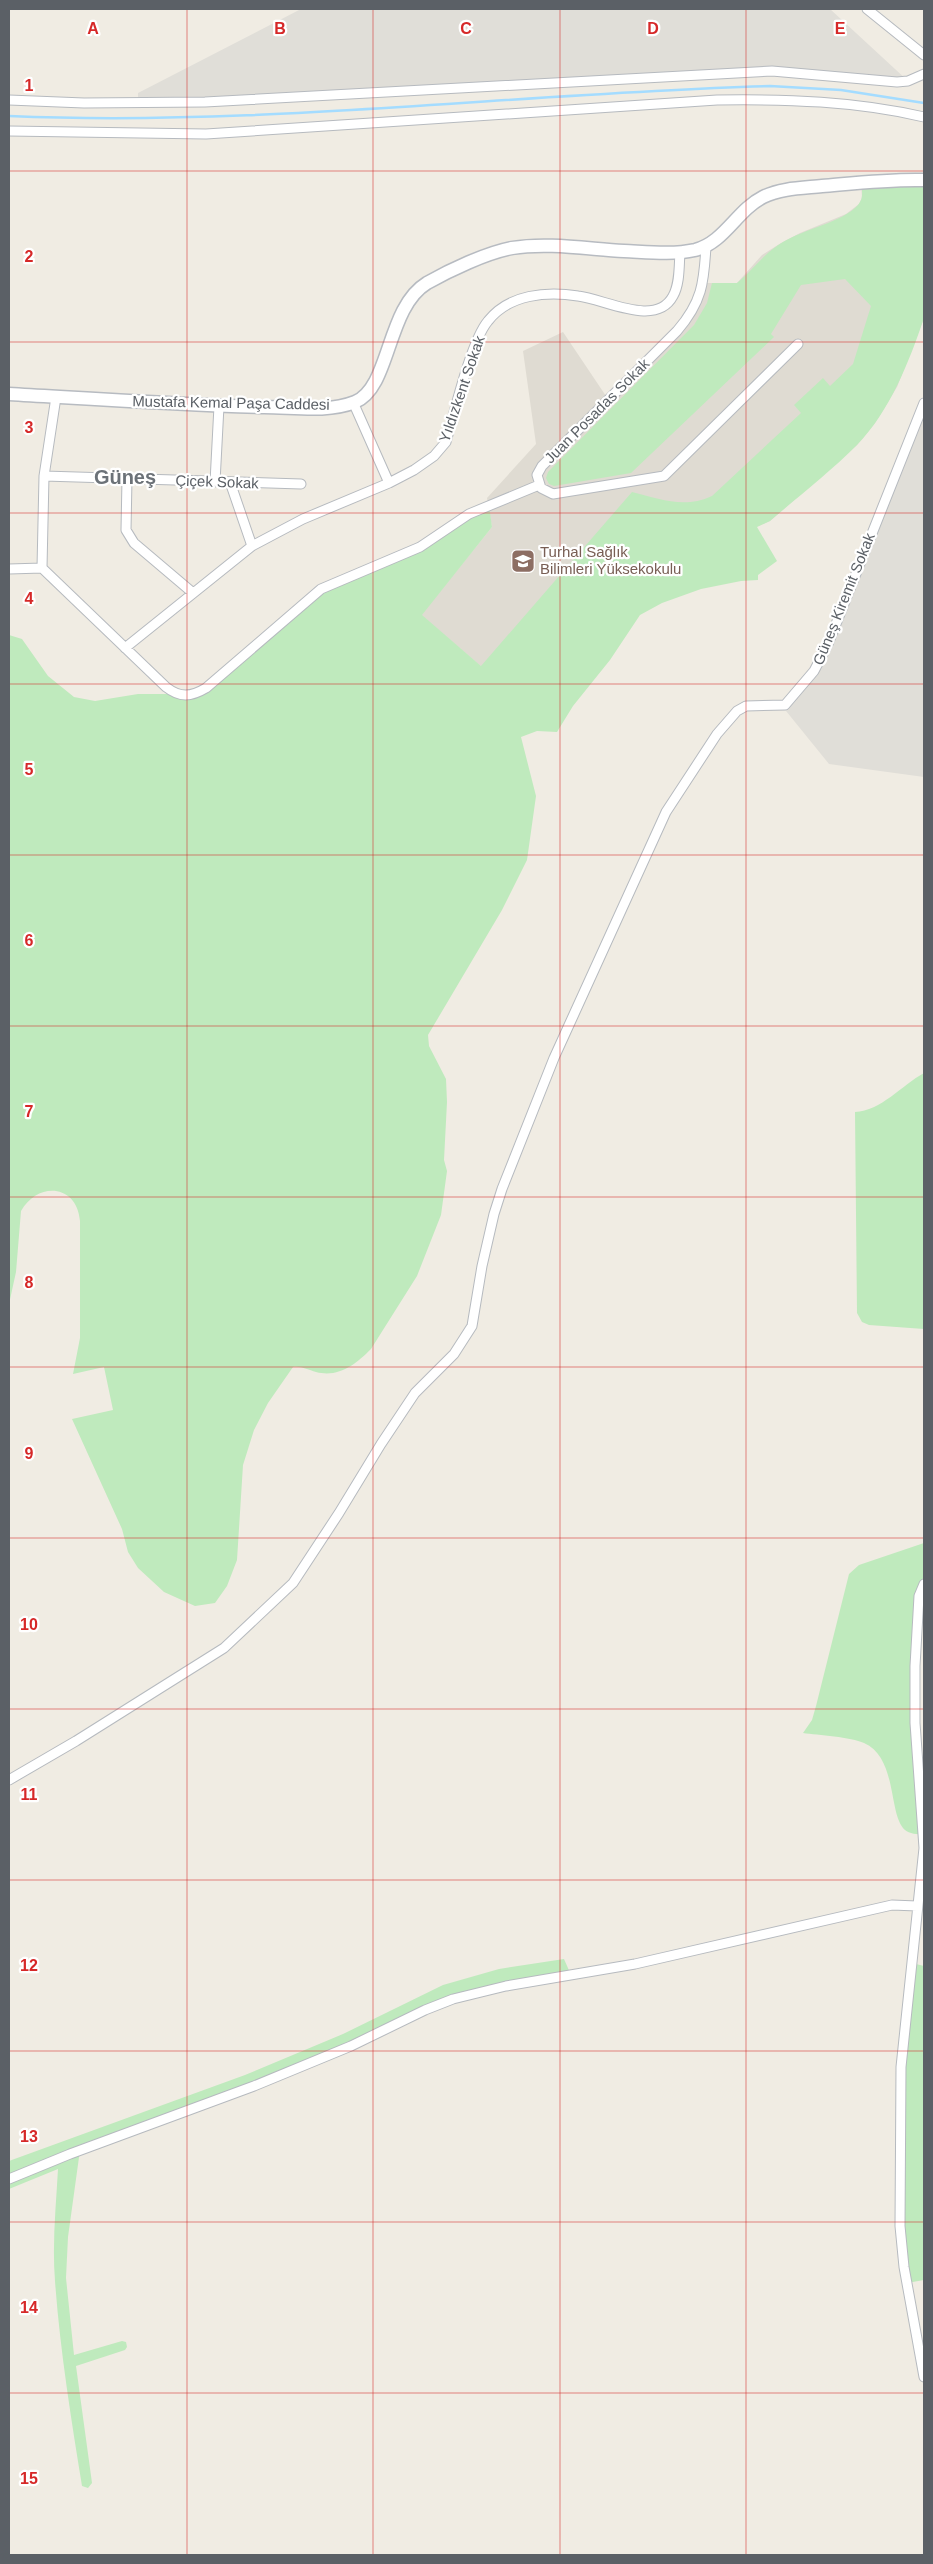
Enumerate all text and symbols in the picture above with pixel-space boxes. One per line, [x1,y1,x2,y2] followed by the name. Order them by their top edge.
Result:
[87,20,99,37] text: A
[274,20,286,37] text: B
[460,20,472,37] text: C
[647,20,659,37] text: D
[835,20,846,37] text: E
[25,77,34,94] text: 1
[25,248,34,265] text: 2
[435,333,488,444] street label: Yıldızkent Sokak
[541,354,653,466] street label: Juan Posadas Sokak
[132,392,330,413] street label: Mustafa Kemal Paşa Caddesi
[25,419,34,436] text: 3
[94,466,156,488] district label: Güneş
[175,472,259,491] street label: Çiçek Sokak
[809,530,878,667] street label: Güneş Kiremit Sokak
[540,543,681,577] place label: Turhal Sağlık Bilimleri Yüksekokulu
[510,548,536,574] school or university icon: Turhal Sağlık Bilimleri Yüksekokulu
[25,590,34,607] text: 4
[25,761,34,778] text: 5
[25,932,34,949] text: 6
[25,1103,34,1120] text: 7
[25,1274,34,1291] text: 8
[25,1445,34,1462] text: 9
[20,1616,38,1633] text: 10
[21,1786,38,1803] text: 11
[20,1957,38,1974] text: 12
[20,2128,38,2145] text: 13
[20,2299,38,2316] text: 14
[20,2470,38,2487] text: 15

